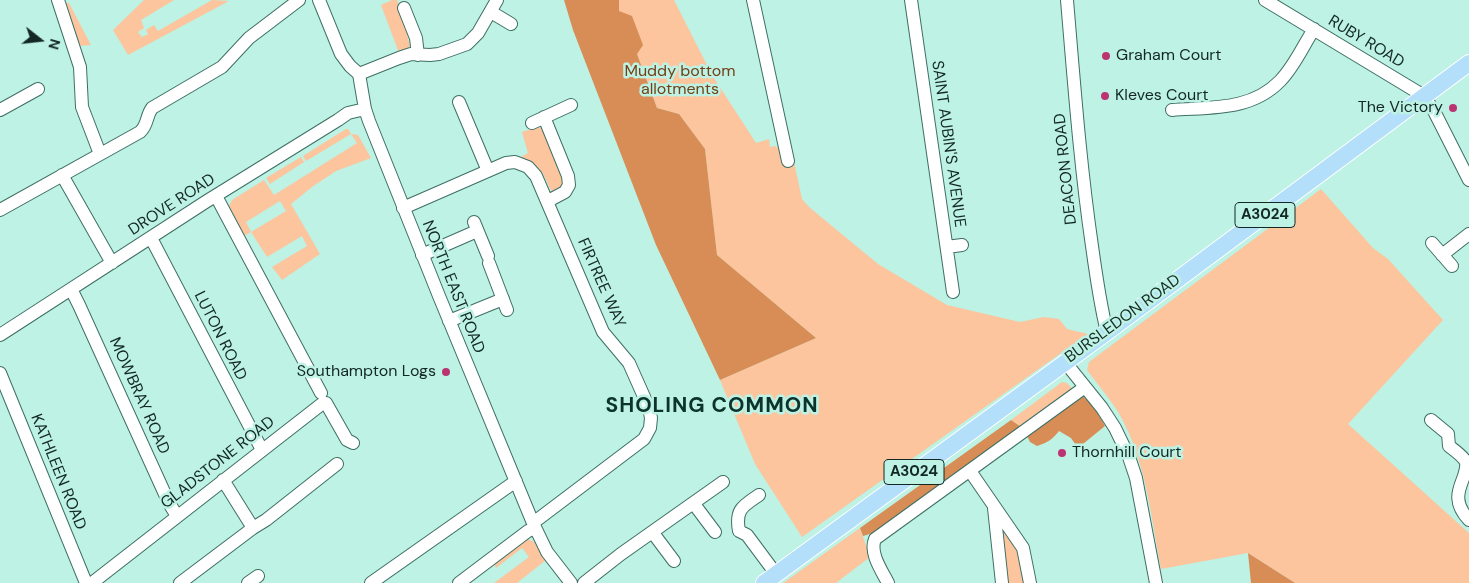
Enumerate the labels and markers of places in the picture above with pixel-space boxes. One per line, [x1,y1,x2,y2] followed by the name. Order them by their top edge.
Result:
[1116,46,1221,66] place label: Graham Court
[1100,50,1112,62] marker: Graham Court
[1115,86,1208,106] place label: Kleves Court
[1099,90,1111,102] marker: Kleves Court
[1358,98,1443,118] place label: The Victory
[1447,102,1459,114] marker: The Victory
[297,362,436,382] place label: Southampton Logs
[440,366,452,378] marker: Southampton Logs
[1072,443,1182,463] place label: Thornhill Court
[1056,447,1068,459] marker: Thornhill Court

